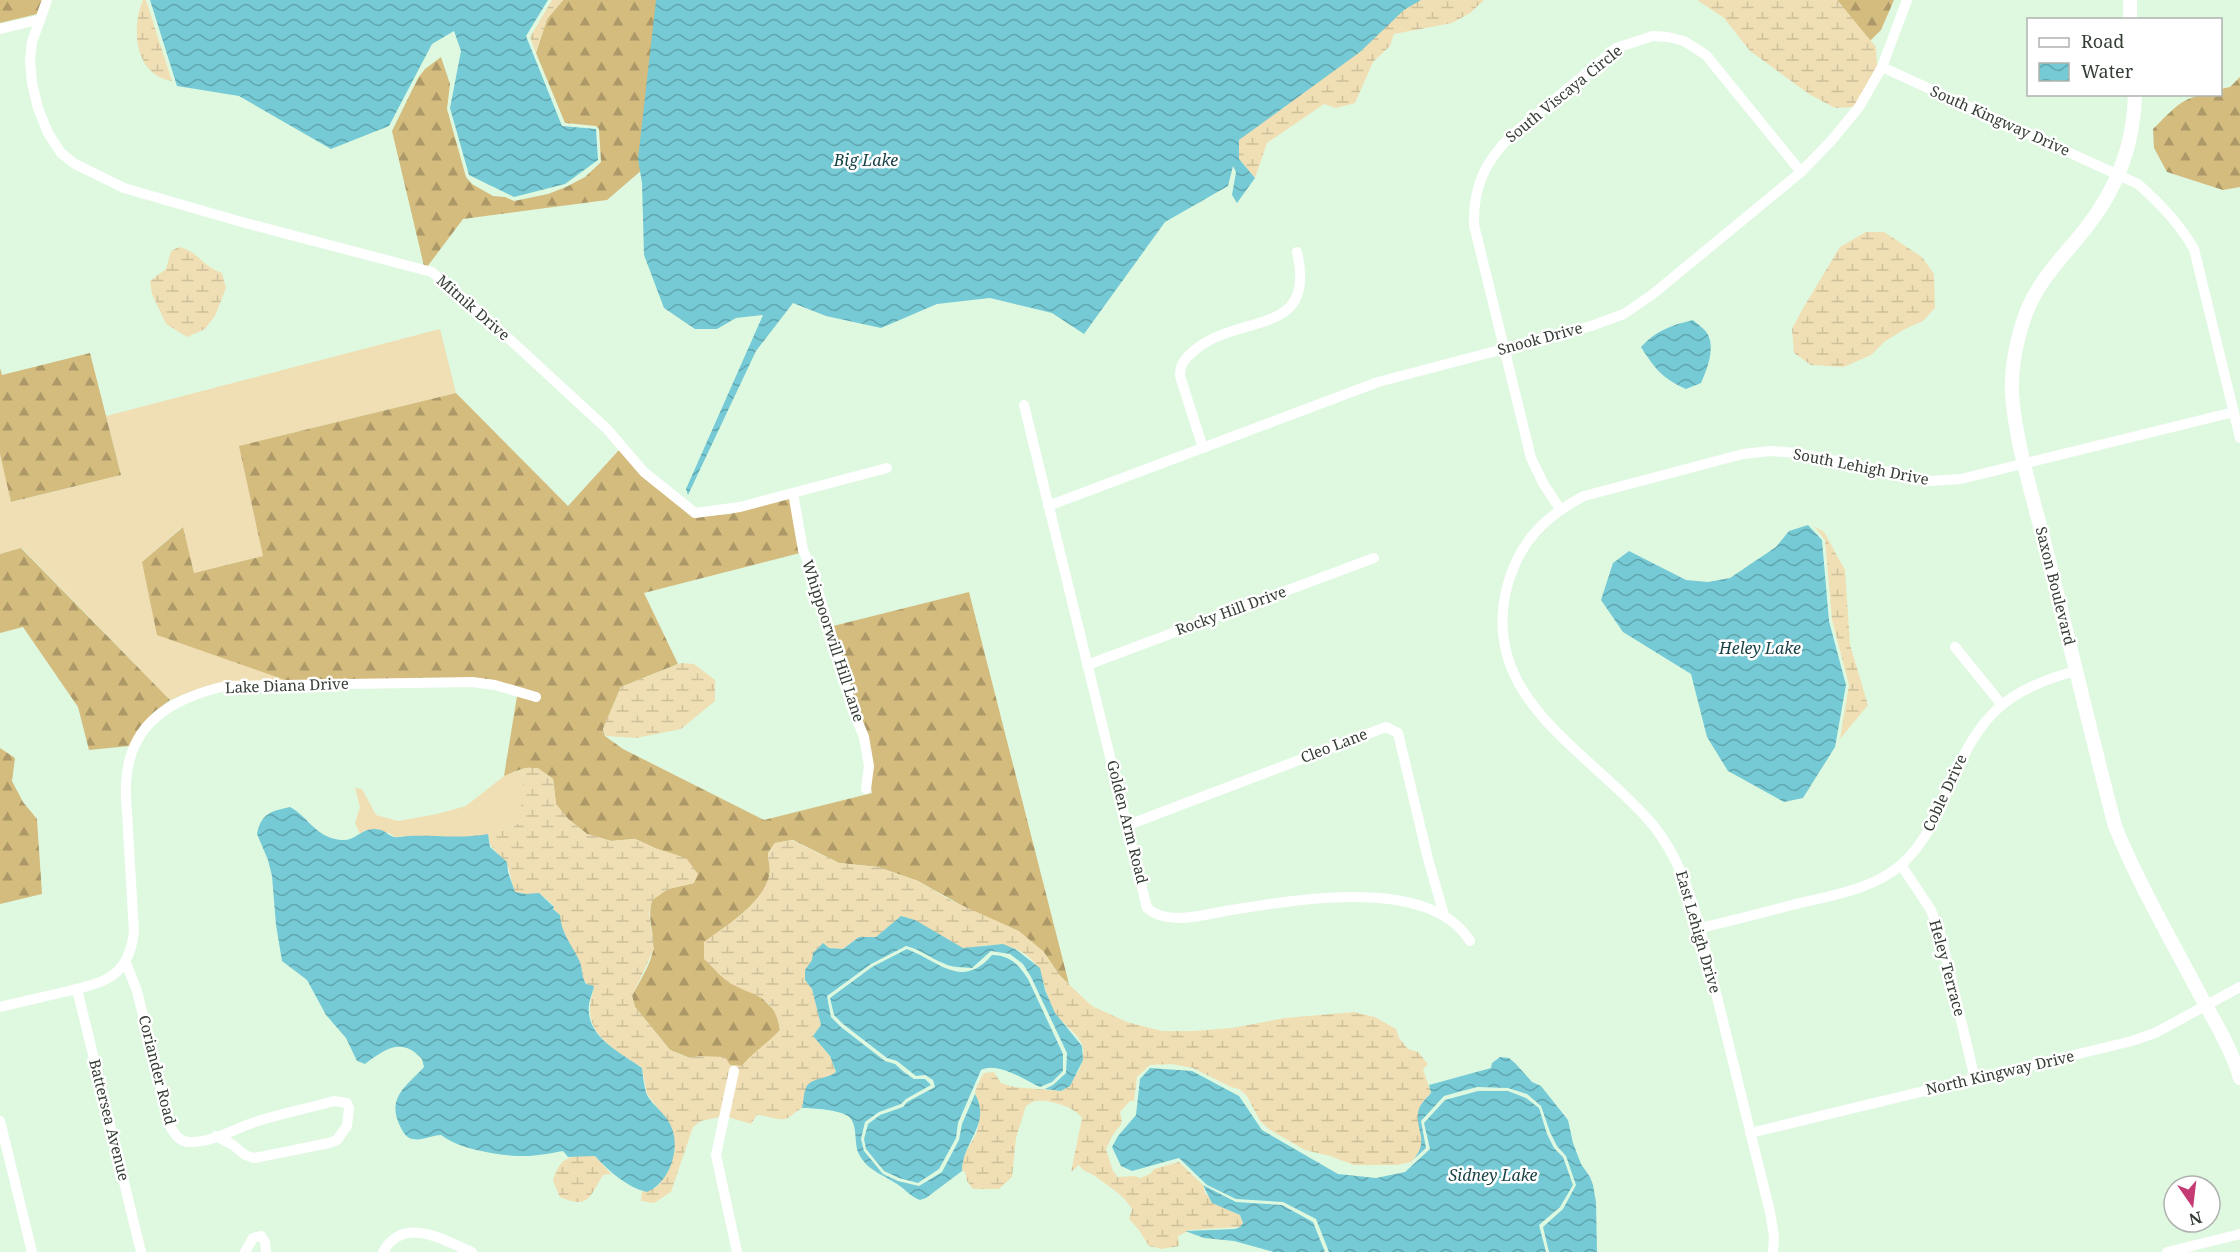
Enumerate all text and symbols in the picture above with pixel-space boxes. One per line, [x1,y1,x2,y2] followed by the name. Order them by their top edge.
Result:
[2027,18,2222,96] legend
[2081,29,2124,53] text: Road
[1501,40,1626,146] street label: South Viscaya Circle
[2081,59,2134,83] text: Water
[1927,80,2073,160] street label: South Kingway Drive
[833,149,898,171] water label: Big Lake
[433,270,514,345] street label: Mitnik Drive
[1495,317,1584,359] street label: Snook Drive
[1792,443,1931,489] street label: South Lehigh Drive
[2032,524,2080,647] street label: Saxon Boulevard
[798,557,870,724] street label: Whippoorwill Hill Lane
[1173,581,1289,639] street label: Rocky Hill Drive
[1718,637,1801,659] water label: Heley Lake
[225,673,349,697] street label: Lake Diana Drive
[1297,723,1370,767] street label: Cleo Lane
[1917,751,1971,834] street label: Coble Drive
[1103,758,1153,886] street label: Golden Arm Road
[1672,868,1726,995] street label: East Lehigh Drive
[1925,917,1970,1018] street label: Heley Terrace
[135,1013,181,1127] street label: Coriander Road
[1924,1045,2076,1099] street label: North Kingway Drive
[85,1057,135,1183] street label: Battersea Avenue
[1449,1164,1538,1186] water label: Sidney Lake
[2162,1174,2222,1234] north arrow
[2186,1206,2204,1231] text: N

